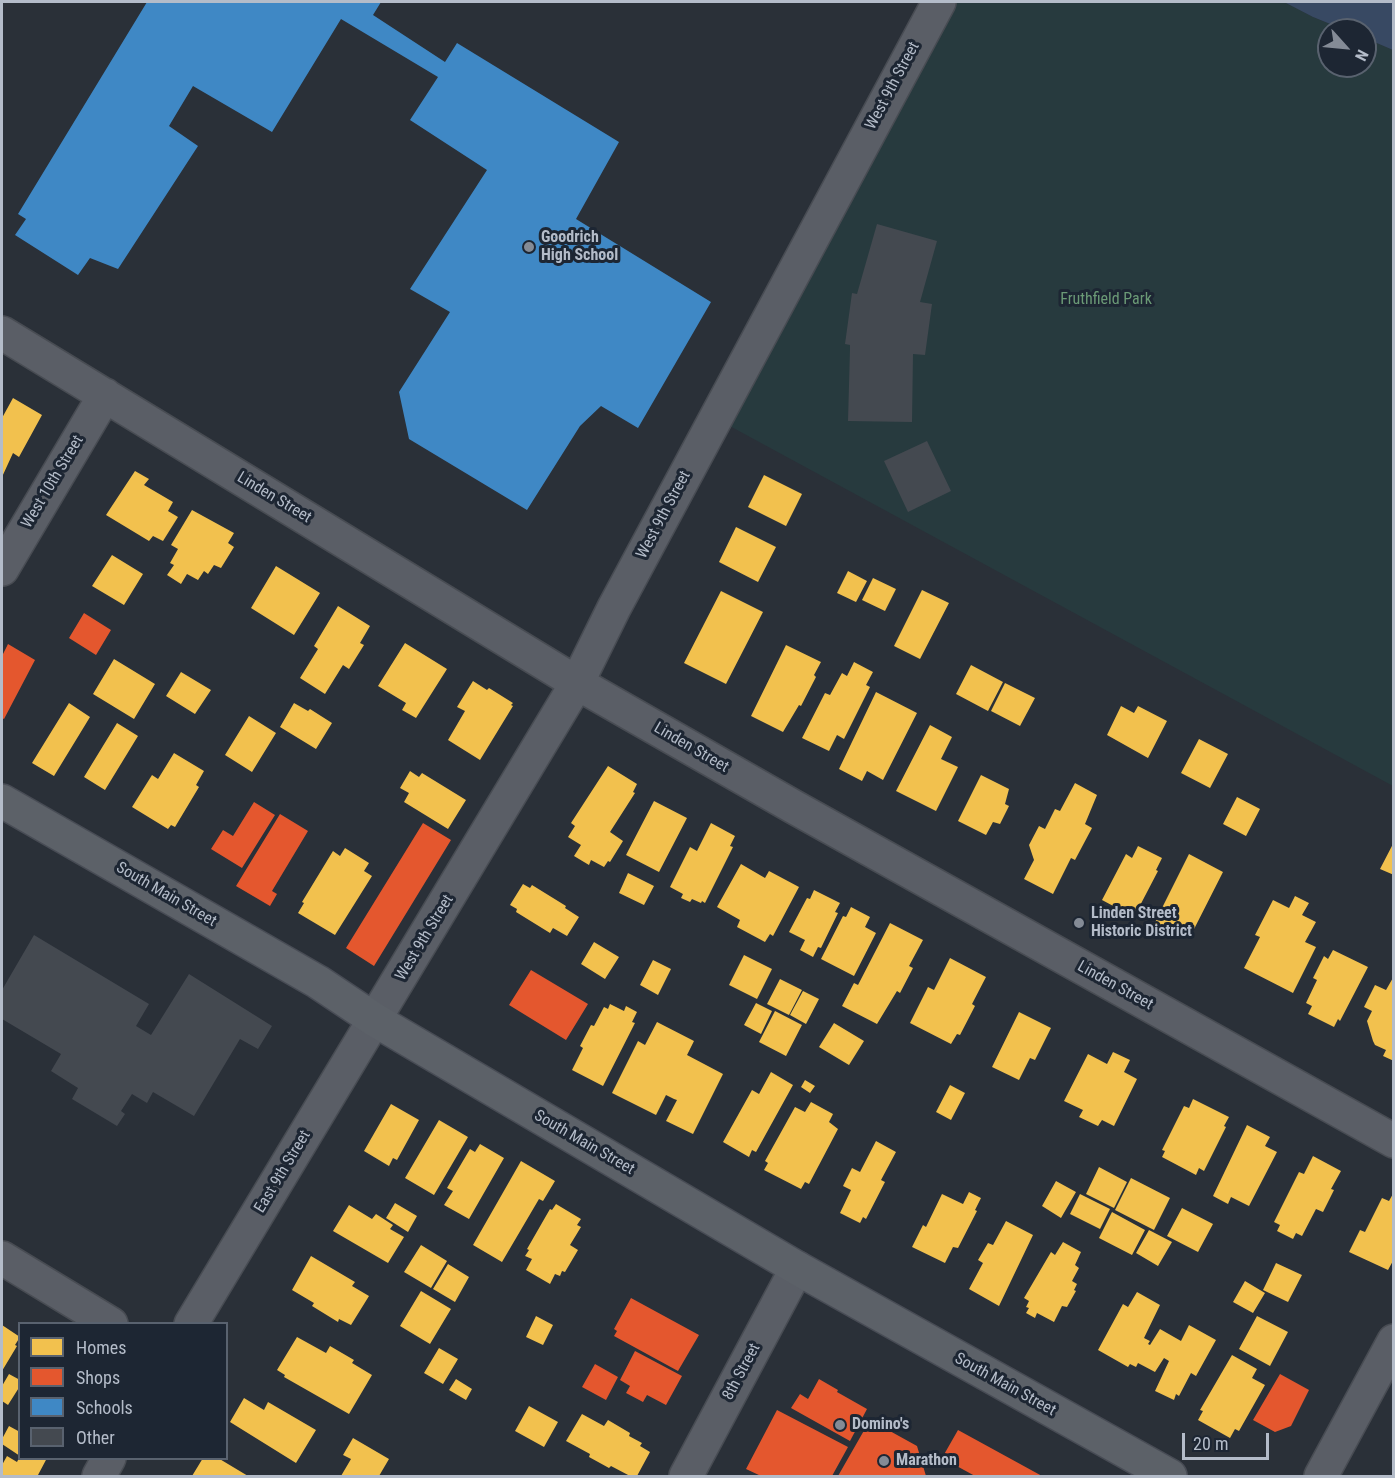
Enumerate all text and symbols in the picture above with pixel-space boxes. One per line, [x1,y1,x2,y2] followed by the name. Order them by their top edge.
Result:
[1317,18,1377,78] north arrow
[862,39,924,133] street label: West 9th Street
[1351,47,1372,64] text: N
[541,228,618,266] place label: Goodrich High School
[522,240,536,254] marker: Goodrich High School
[1060,290,1152,310] park label: Fruthfield Park
[18,432,88,532] street label: West 10th Street
[233,468,315,528] street label: Linden Street
[633,468,695,562] street label: West 9th Street
[650,719,732,777] street label: Linden Street
[112,859,220,931] street label: South Main Street
[392,892,458,984] street label: West 9th Street
[1091,904,1192,942] place label: Linden Street Historic District
[1072,916,1086,930] marker: Linden Street Historic District
[1074,957,1156,1015] street label: Linden Street
[530,1107,638,1179] street label: South Main Street
[251,1127,315,1217] street label: East 9th Street
[18,1322,228,1460] legend
[76,1337,126,1358] text: Homes
[719,1340,765,1404] street label: 8th Street
[951,1349,1059,1421] street label: South Main Street
[76,1367,120,1388] text: Shops
[76,1397,133,1418] text: Schools
[852,1415,909,1435] place label: Domino's
[833,1418,847,1432] marker: Domino's
[1185,1421,1272,1459] scale bar
[76,1427,115,1448] text: Other
[1193,1433,1228,1454] text: 20 m
[896,1451,957,1471] place label: Marathon
[877,1454,891,1468] marker: Marathon

